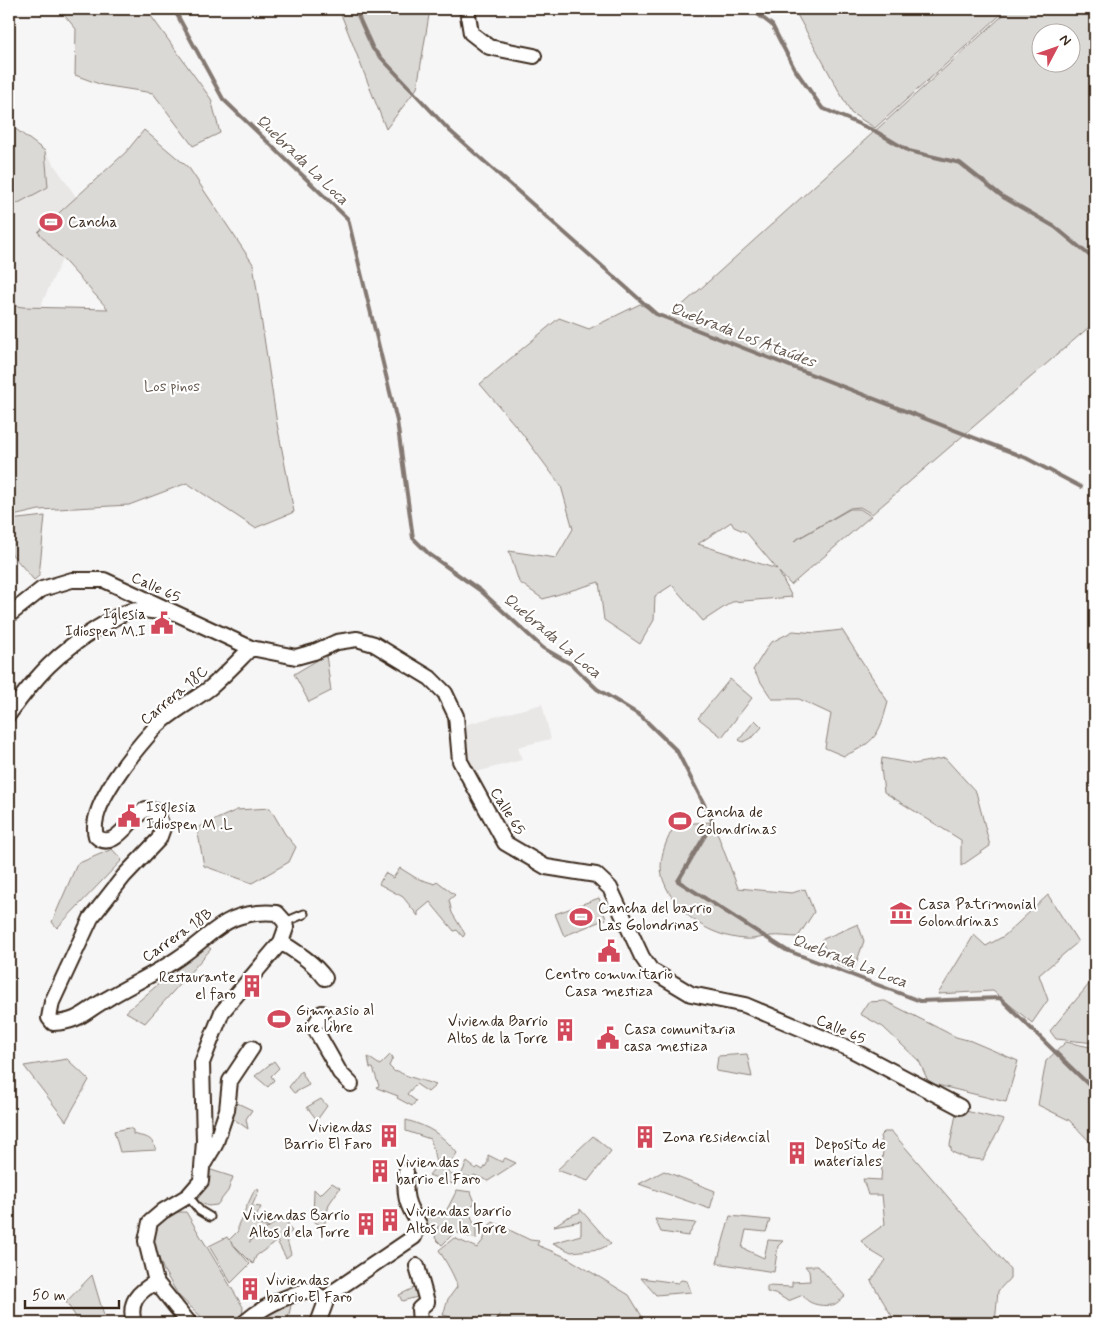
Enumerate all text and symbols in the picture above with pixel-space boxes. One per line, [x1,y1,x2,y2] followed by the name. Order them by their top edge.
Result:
[1032,22,1082,72] north arrow
[1055,31,1075,50] text: N
[251,110,353,210] water label: Quebrada La Loca
[38,209,64,235] sports icon: Cancha
[68,213,118,233] place label: Cancha
[667,298,820,374] water label: Quebrada Los Ataúdes
[144,377,200,397] park label: Los pinos
[128,568,183,608] street label: Calle 65
[498,589,606,683] water label: Quebrada La Loca
[65,605,146,642] place label: Iglesia Idiospen M.I
[149,610,175,636] public building icon: Iglesia Idiospen M.I
[136,661,213,730] street label: Carrera 18C
[485,784,529,839] street label: Calle 65
[146,798,233,835] place label: Isglesia Idiospen M .L
[116,803,142,829] public building icon: Isglesia Idiospen M .L
[696,803,777,840] place label: Cancha de Golondrinas
[667,808,693,834] sports icon: Cancha de Golondrinas
[918,895,1037,932] place label: Casa Patrimonial Golondrinas
[598,899,712,936] place label: Cancha del barrio Las Golondrinas
[888,900,914,926] museum icon: Casa Patrimonial Golondrinas
[138,904,217,967] street label: Carrera 18B
[568,904,594,930] sports icon: Cancha del barrio Las Golondrinas
[789,930,910,993] water label: Quebrada La Loca
[596,938,622,964] public building icon: Centro comunitario Casa mestiza
[545,965,673,1002] place label: Centro comunitario Casa mestiza
[159,968,236,1005] place label: Restaurante el faro
[239,973,265,999] building icon: Restaurante el faro
[296,1001,374,1038] place label: Gimnasio al aire libre
[266,1006,292,1032] sports icon: Gimnasio al aire libre
[813,1010,868,1050] street label: Calle 65
[447,1012,548,1049] place label: Vivienda Barrio Altos de la Torre
[552,1017,578,1043] building icon: Vivienda Barrio Altos de la Torre
[624,1020,735,1057] place label: Casa comunitaria casa mestiza
[595,1025,621,1051] public building icon: Casa comunitaria casa mestiza
[284,1118,372,1155] place label: Viviendas Barrio El Faro
[376,1123,402,1149] building icon: Viviendas Barrio El Faro
[632,1124,658,1150] building icon: Zona residencial
[662,1128,770,1148] place label: Zona residencial
[814,1135,886,1172] place label: Deposito de materiales
[784,1140,810,1166] building icon: Deposito de materiales
[396,1153,481,1190] place label: Viviendas barrio el Faro
[367,1158,393,1184] building icon: Viviendas barrio el Faro
[406,1202,511,1239] place label: Viviendas barrio Altos de la Torre
[243,1206,350,1243] place label: Viviendas Barrio Altos d ela Torre
[377,1207,403,1233] building icon: Viviendas barrio Altos de la Torre
[353,1211,379,1237] building icon: Viviendas Barrio Altos d ela Torre
[266,1271,352,1308] place label: Viviendas barrio El Faro
[237,1276,263,1302] building icon: Viviendas barrio El Faro
[25,1277,119,1309] scale bar
[32,1286,66,1306] text: 50 m

